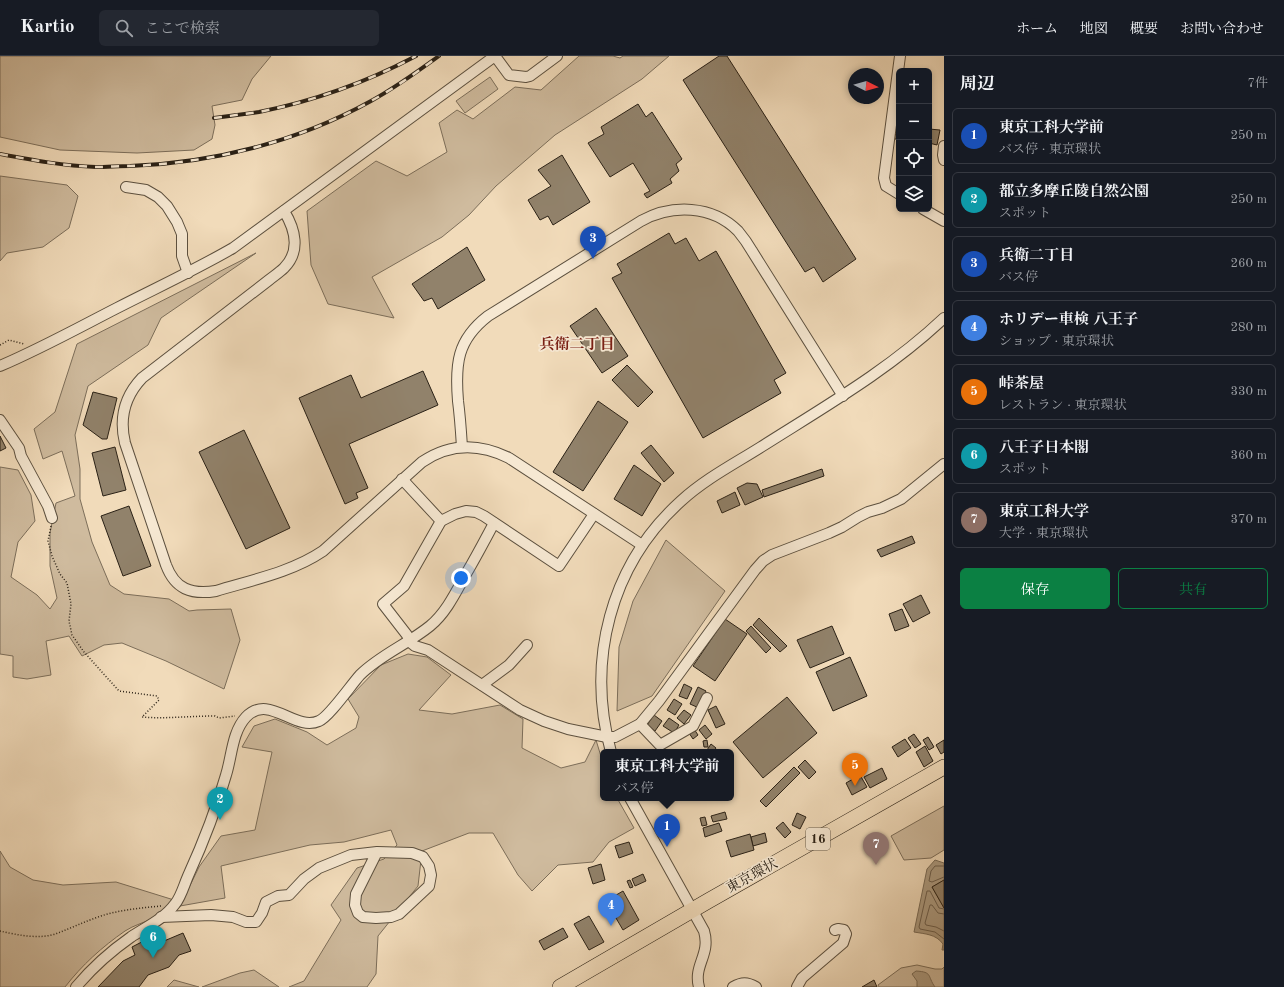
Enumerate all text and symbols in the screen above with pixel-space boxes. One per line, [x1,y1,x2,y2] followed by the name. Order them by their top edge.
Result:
[99,10,379,46] search box
[113,17,135,39] icon: search
[20,18,75,37] text: Kartio
[145,22,220,37] text: ここで検索
[1016,22,1058,36] text: ホーム
[1080,22,1108,36] text: 地図
[1130,22,1158,36] text: 概要
[1180,22,1264,36] text: お問い合わせ
[848,68,884,104] north arrow
[896,68,932,212] map controls
[896,68,932,104] button: +
[960,76,994,93] text: 周辺
[1247,77,1268,90] text: 7件
[896,104,932,140] button: −
[999,121,1104,136] text: 東京工科大学前
[970,129,978,142] text: 1
[1230,129,1267,142] text: 250 m
[896,140,932,176] button: locate
[999,143,1101,156] text: バス停 · 東京環状
[896,176,932,212] button: layers
[999,185,1149,200] text: 都立多摩丘陵自然公園
[970,193,978,206] text: 2
[1230,193,1267,206] text: 250 m
[999,207,1051,220] text: スポット
[580,226,606,259] pin: 3
[999,249,1074,264] text: 兵衛二丁目
[970,257,978,270] text: 3
[1230,257,1267,270] text: 260 m
[999,271,1038,284] text: バス停
[999,313,1138,328] text: ホリデー車検 八王子
[970,321,978,334] text: 4
[1230,321,1267,334] text: 280 m
[999,335,1114,348] text: ショップ · 東京環状
[539,336,615,353] district label: 兵衛二丁目
[999,377,1044,392] text: 峠茶屋
[970,385,978,398] text: 5
[1230,385,1267,398] text: 330 m
[999,399,1127,412] text: レストラン · 東京環状
[999,441,1089,456] text: 八王子日本閣
[970,449,978,462] text: 6
[1230,449,1267,462] text: 360 m
[999,463,1051,476] text: スポット
[999,505,1089,520] text: 東京工科大学
[970,513,978,526] text: 7
[1230,513,1267,526] text: 370 m
[999,527,1088,540] text: 大学 · 東京環状
[451,568,471,588] your location
[960,568,1110,609] button: 保存
[1118,568,1268,609] button: 共有
[600,749,734,801] popup
[842,753,868,786] pin: 5
[614,760,720,775] text: 東京工科大学前
[614,782,654,795] text: バス停
[207,787,233,820] pin: 2
[654,814,680,847] pin: 1
[806,828,830,850] road number: 16
[863,832,889,865] pin: 7
[724,855,780,896] street label: 東京環状
[598,893,624,926] pin: 4
[140,925,166,958] pin: 6

